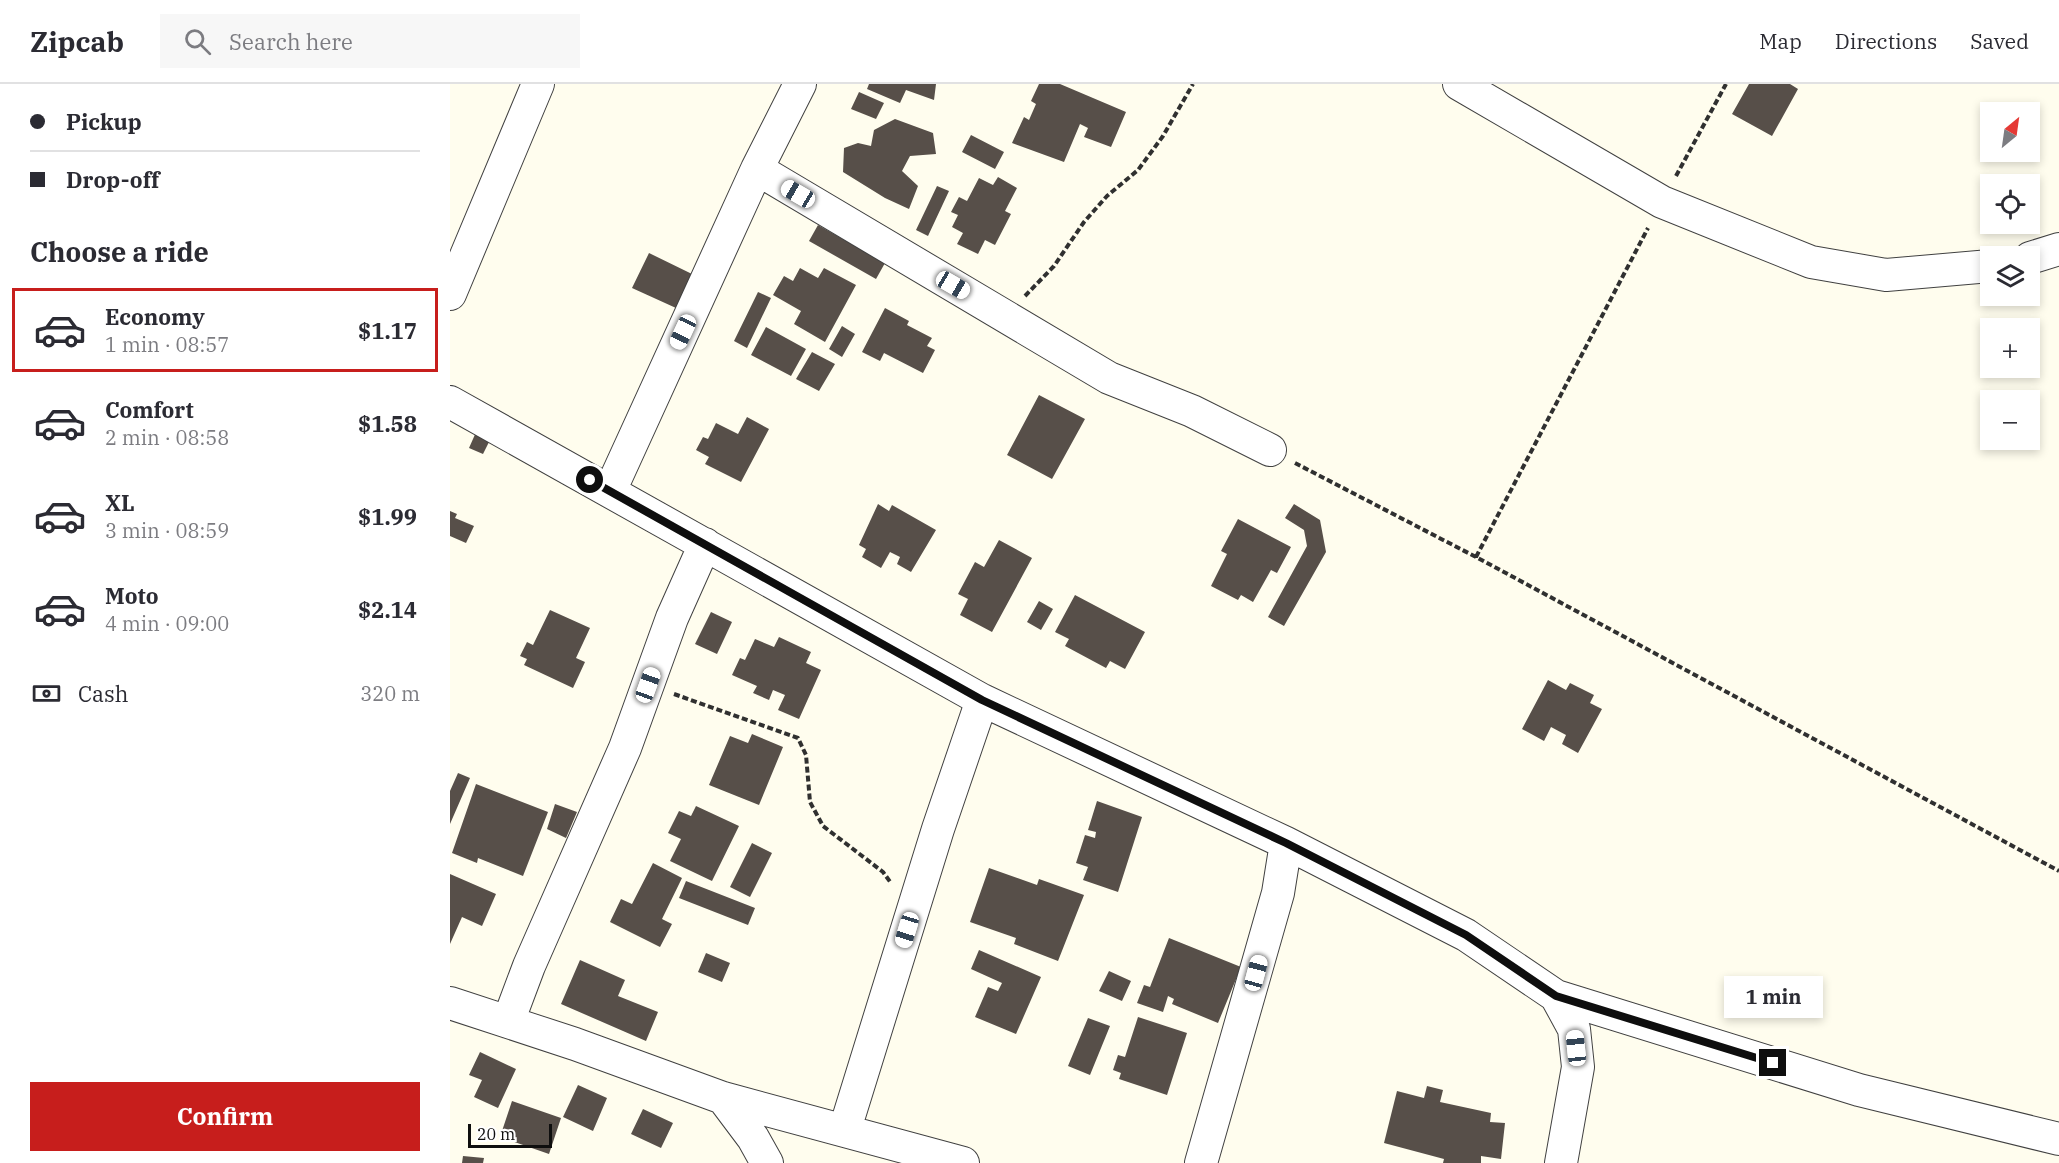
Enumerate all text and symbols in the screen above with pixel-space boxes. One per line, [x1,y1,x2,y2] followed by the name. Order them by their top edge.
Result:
[160,14,580,68] search box
[30,23,124,60] text: Zipcab
[181,25,214,58] icon: search
[229,27,353,56] text: Search here
[1759,27,1802,55] text: Map
[1835,27,1937,55] text: Directions
[1970,27,2029,55] text: Saved
[1980,102,2040,162] north arrow
[1980,102,2040,450] map controls
[66,107,142,136] text: Pickup
[66,165,160,194] text: Drop-off
[1980,174,2040,234] button: locate
[778,177,818,211] car
[30,234,209,269] text: Choose a ride
[1980,246,2040,306] button: layers
[933,268,973,302] car
[105,302,205,331] text: Economy
[33,303,87,357] icon: car
[667,312,699,352] car
[358,316,417,345] text: $1.17
[1980,318,2040,378] button: +
[105,331,229,358] text: 1 min · 08:57
[1980,390,2040,450] button: −
[105,395,194,424] text: Comfort
[33,396,87,450] icon: car
[358,409,417,438] text: $1.58
[105,424,229,451] text: 2 min · 08:58
[576,466,603,493] route start
[105,488,135,517] text: XL
[33,489,87,543] icon: car
[358,502,417,531] text: $1.99
[105,517,229,544] text: 3 min · 08:59
[105,581,159,610] text: Moto
[33,582,87,636] icon: car
[358,595,417,624] text: $2.14
[105,610,229,637] text: 4 min · 09:00
[633,665,663,705] car
[30,677,63,710] icon: cash
[78,679,129,708] text: Cash
[360,680,420,707] text: 320 m
[893,910,921,950] car
[1243,953,1269,993] car
[1724,976,1822,1018] callout: 1 min
[1746,983,1802,1010] text: 1 min
[1565,1029,1587,1067] car
[1759,1049,1786,1076] route end
[30,1082,420,1151] button: Confirm
[468,1121,552,1148] scale bar
[477,1124,515,1144] text: 20 m

